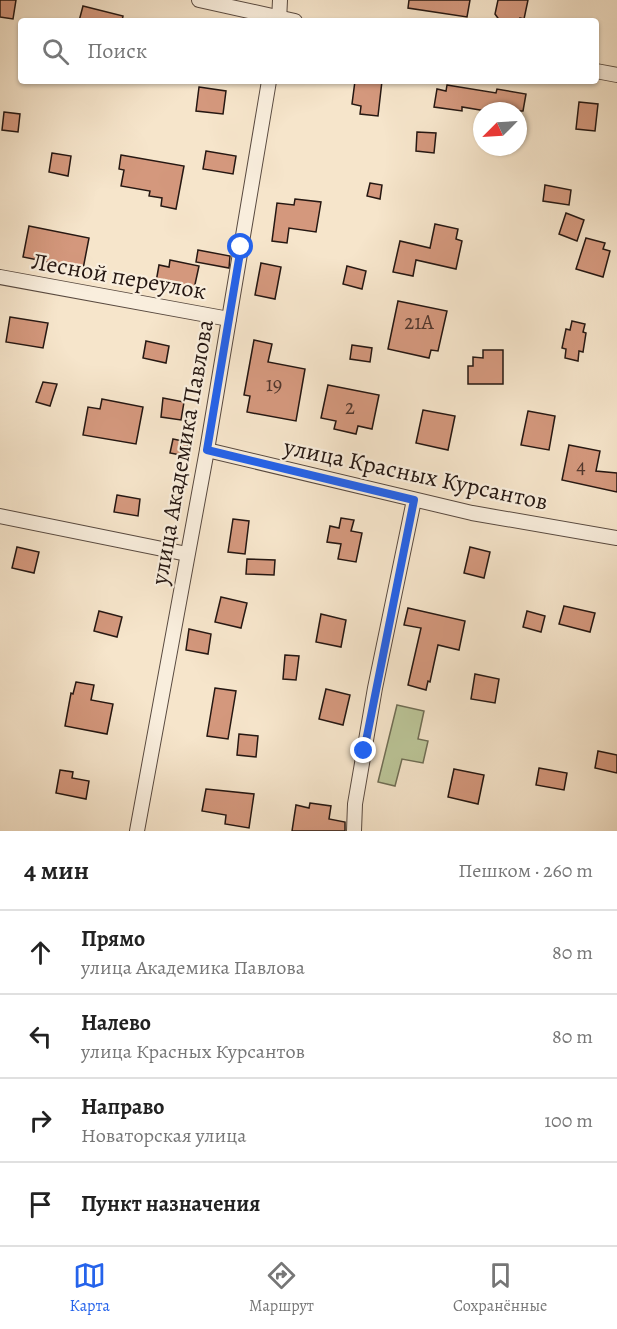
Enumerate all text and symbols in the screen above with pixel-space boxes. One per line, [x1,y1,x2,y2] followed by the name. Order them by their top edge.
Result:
[18,18,599,84] search box
[39,35,72,68] icon: search
[87,36,147,66] text: Поиск
[473,102,527,156] north arrow
[227,233,253,259] route start
[29,245,209,307] street label: Лесной переулок
[404,308,434,336] house number: 21А
[143,317,221,588] street label: улица Академика Павлова
[266,370,282,398] house number: 19
[345,393,355,421] house number: 2
[280,430,551,518] street label: улица Красных Курсантов
[576,452,586,480] house number: 4
[350,737,376,763] route end
[24,853,89,888] text: 4 мин
[458,857,593,884] text: Пешком · 260 m
[81,924,145,954] text: Прямо
[24,936,57,969] icon: ahead
[552,939,593,966] text: 80 m
[81,954,305,981] text: улица Академика Павлова
[81,1008,151,1038] text: Налево
[24,1020,57,1053] icon: left
[552,1023,593,1050] text: 80 m
[81,1038,305,1065] text: улица Красных Курсантов
[81,1092,164,1122] text: Направо
[24,1104,57,1137] icon: right
[544,1107,593,1134] text: 100 m
[81,1122,247,1149] text: Новаторская улица
[24,1188,57,1221] icon: arrive
[81,1189,260,1219] text: Пункт назначения
[70,1259,110,1317] tab: Карта
[249,1259,314,1317] tab: Маршрут
[453,1259,547,1317] tab: Сохранённые

